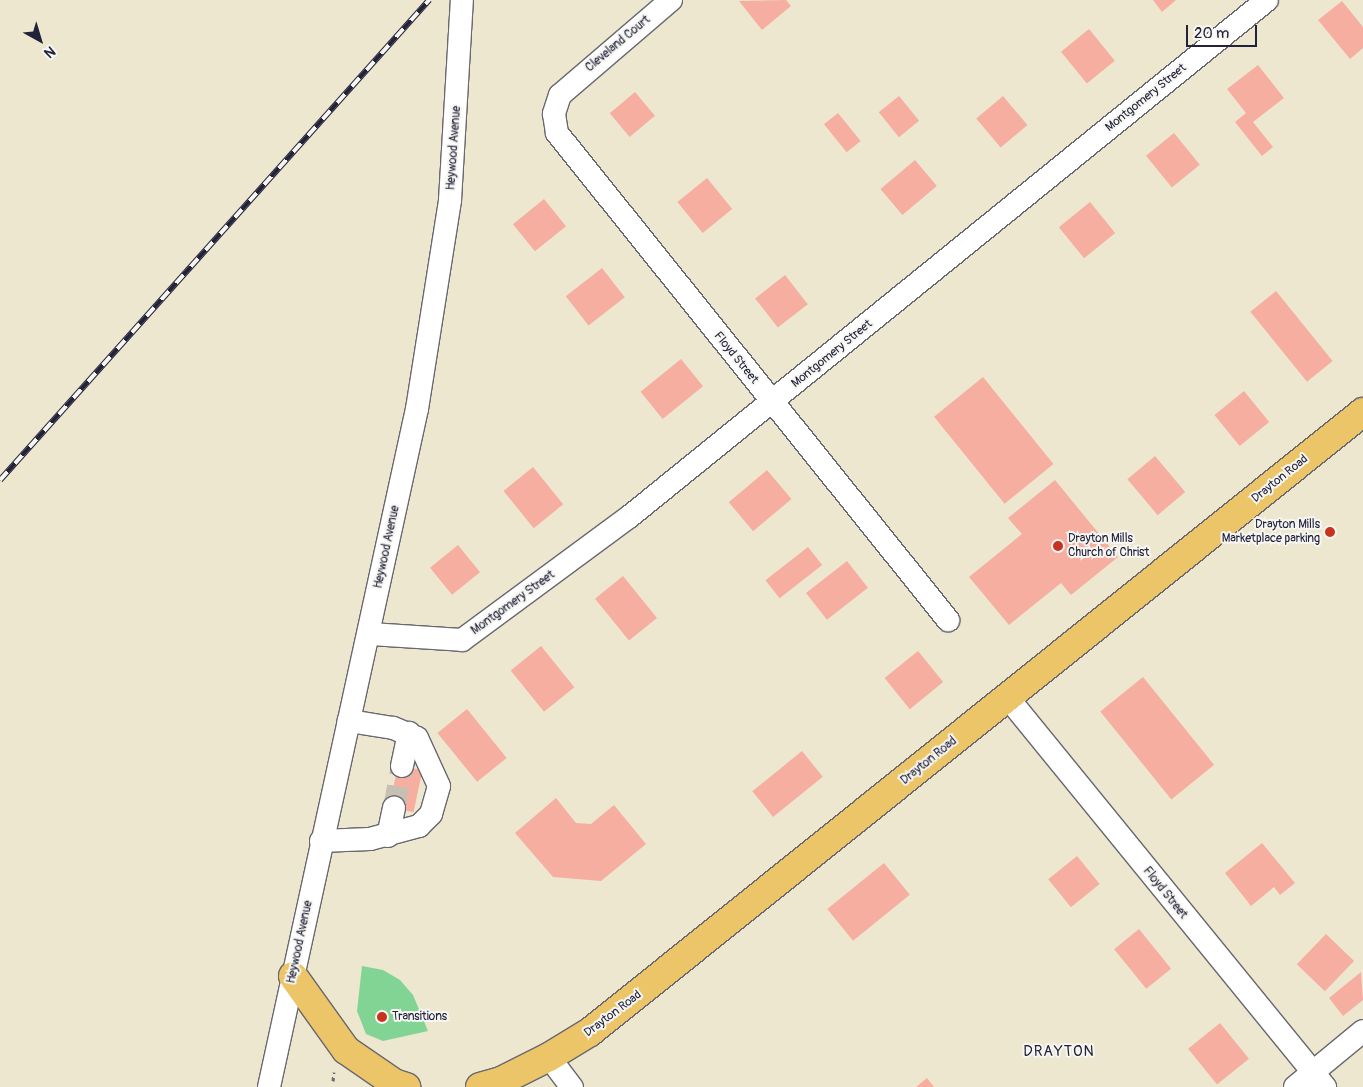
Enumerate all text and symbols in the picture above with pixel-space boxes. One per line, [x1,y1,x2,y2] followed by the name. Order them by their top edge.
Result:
[583,13,653,75] street label: Cleveland Court
[15,15,65,65] north arrow
[1188,15,1259,47] scale bar
[1194,24,1229,43] text: 20 m
[41,42,59,62] text: N
[1103,61,1189,135] street label: Montgomery Street
[444,105,464,191] street label: Heywood Avenue
[789,317,875,391] street label: Montgomery Street
[711,329,761,387] street label: Floyd Street
[1249,452,1311,506] street label: Drayton Road
[371,504,403,590] street label: Heywood Avenue
[1222,518,1320,546] place label: Drayton Mills Marketplace parking
[1324,526,1336,538] marker: Drayton Mills Marketplace parking
[1068,532,1149,560] place label: Drayton Mills Church of Christ
[1052,540,1064,552] marker: Drayton Mills Church of Christ
[468,568,558,638] street label: Montgomery Street
[898,734,960,788] street label: Drayton Road
[1140,864,1190,922] street label: Floyd Street
[284,899,316,985] street label: Heywood Avenue
[582,988,644,1040] street label: Drayton Road
[392,1010,447,1024] place label: Transitions
[376,1011,388,1023] marker: Transitions
[1022,1043,1096,1061] district label: DRAYTON

